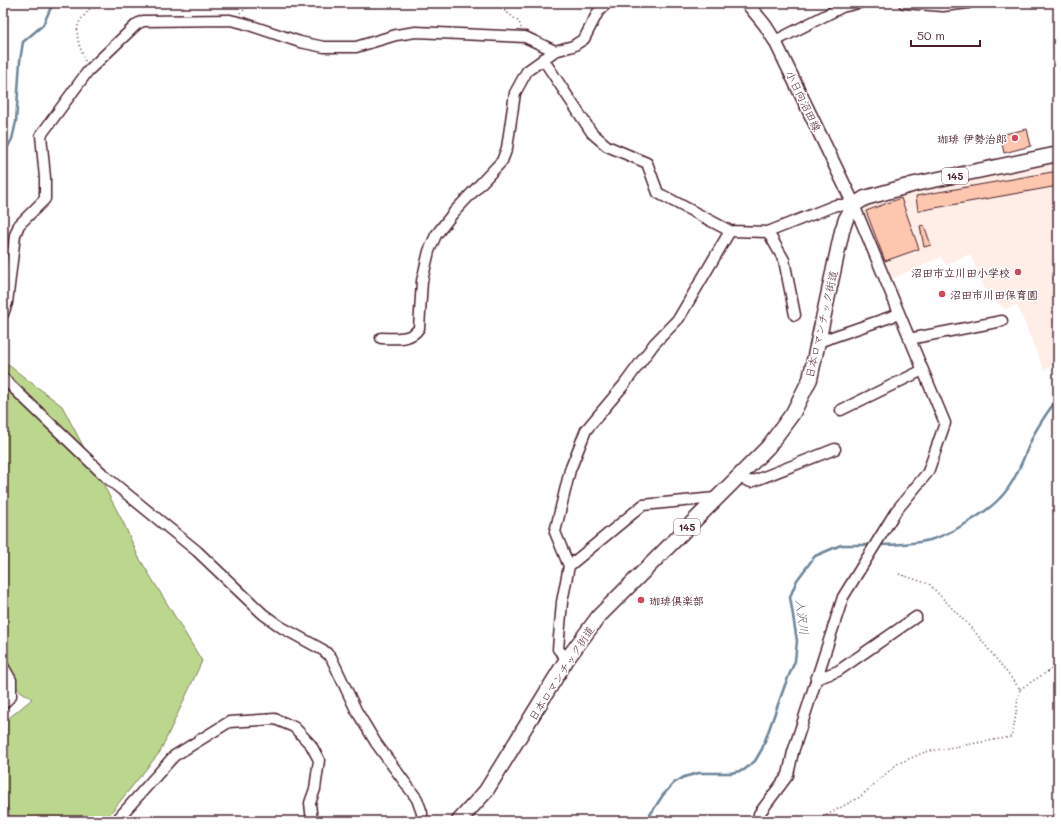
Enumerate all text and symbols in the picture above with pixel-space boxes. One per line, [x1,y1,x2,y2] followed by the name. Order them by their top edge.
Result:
[911,22,980,48] scale bar
[917,27,945,43] text: 50 m
[783,68,825,134] street label: 小日向沼田線
[937,131,1007,146] place label: 珈琲 伊勢治郎
[1010,133,1020,143] marker: 珈琲 伊勢治郎
[942,168,968,184] road number: 145
[911,265,1010,280] place label: 沼田市立川田小学校
[1013,267,1023,277] marker: 沼田市立川田小学校
[801,269,841,379] street label: 日本ロマンチック街道
[950,287,1038,302] place label: 沼田市川田保育園
[937,289,947,299] marker: 沼田市川田保育園
[674,519,700,535] road number: 145
[649,593,704,608] place label: 珈琲倶楽部
[636,595,646,605] marker: 珈琲倶楽部
[793,598,813,636] water label: 入沢川
[525,623,597,723] street label: 日本ロマンチック街道

